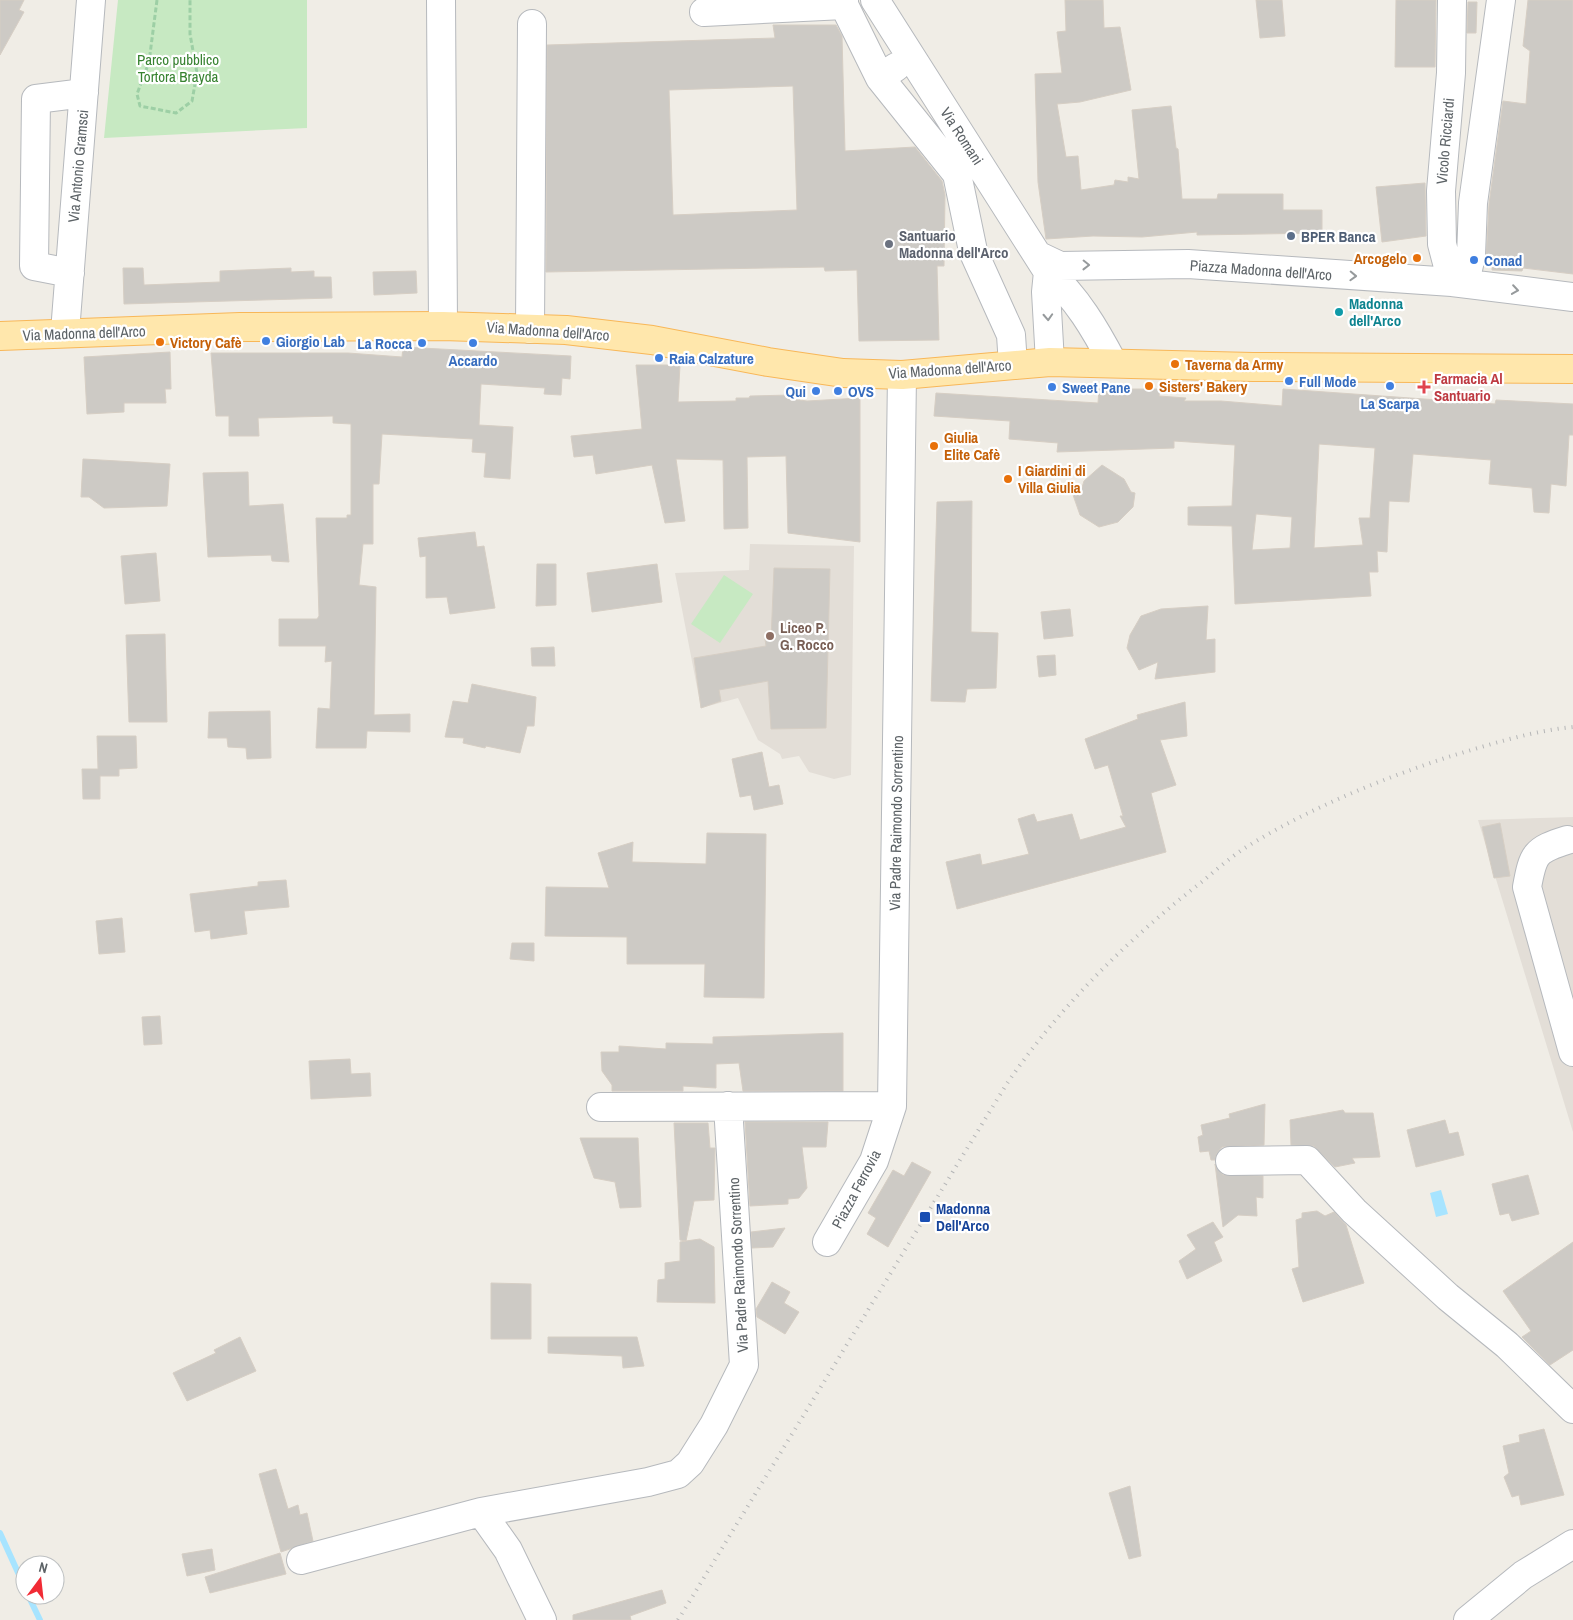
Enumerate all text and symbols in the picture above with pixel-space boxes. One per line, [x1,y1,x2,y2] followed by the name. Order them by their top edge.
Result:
[137,49,219,87] park label: Parco pubblico Tortora Brayda
[1431,97,1459,185] street label: Vicolo Ricciardi
[936,103,988,169] street label: Via Romani
[63,109,93,223] street label: Via Antonio Gramsci
[899,225,1009,263] place label: Santuario Madonna dell'Arco
[1301,226,1376,247] place label: BPER Banca
[1285,230,1297,242] marker: BPER Banca
[883,238,895,250] marker: Santuario Madonna dell'Arco
[1354,248,1407,269] place label: Arcogelo
[1484,250,1522,271] place label: Conad
[1411,252,1423,264] marker: Arcogelo
[1468,254,1480,266] marker: Conad
[1189,255,1333,285] street label: Piazza Madonna dell'Arco
[1082,260,1090,270] one-way arrow
[1350,271,1358,281] one-way arrow
[1511,285,1519,295] one-way arrow
[1349,293,1403,331] place label: Madonna dell'Arco
[1333,306,1345,318] marker: Madonna dell'Arco
[1042,313,1053,321] one-way arrow
[486,316,610,346] street label: Via Madonna dell'Arco
[22,320,146,346] street label: Via Madonna dell'Arco
[276,331,345,352] place label: Giorgio Lab
[170,332,242,353] place label: Victory Cafè
[357,333,412,354] place label: La Rocca
[260,335,272,347] marker: Giorgio Lab
[154,336,166,348] marker: Victory Cafè
[416,337,428,349] marker: La Rocca
[467,337,479,349] marker: Accardo
[669,348,754,369] place label: Raia Calzature
[448,350,498,371] place label: Accardo
[653,352,665,364] marker: Raia Calzature
[888,354,1012,384] street label: Via Madonna dell'Arco
[1185,354,1284,375] place label: Taverna da Army
[1169,358,1181,370] marker: Taverna da Army
[1434,368,1503,406] place label: Farmacia Al Santuario
[1299,371,1357,392] place label: Full Mode
[1283,375,1295,387] marker: Full Mode
[1159,376,1248,397] place label: Sisters' Bakery
[1062,377,1131,398] place label: Sweet Pane
[1143,380,1155,392] marker: Sisters' Bakery
[1384,380,1396,392] marker: La Scarpa
[785,381,806,402] place label: Qui
[848,381,874,402] place label: OVS
[1046,381,1058,393] marker: Sweet Pane
[1418,381,1430,393] marker: Farmacia Al Santuario
[810,385,822,397] marker: Qui
[832,385,844,397] marker: OVS
[1361,393,1420,414] place label: La Scarpa
[944,427,1000,465] place label: Giulia Elite Cafè
[928,440,940,452] marker: Giulia Elite Cafè
[1018,460,1086,498] place label: I Giardini di Villa Giulia
[1002,473,1014,485] marker: I Giardini di Villa Giulia
[780,617,834,655] place label: Liceo P. G. Rocco
[764,630,776,642] marker: Liceo P. G. Rocco
[884,735,908,911] street label: Via Padre Raimondo Sorrentino
[826,1146,886,1232] street label: Piazza Ferrovia
[723,1177,753,1353] street label: Via Padre Raimondo Sorrentino
[936,1198,990,1236] place label: Madonna Dell'Arco
[918,1210,932,1224] marker: Madonna Dell'Arco
[15,1555,65,1605] north arrow
[37,1558,50,1577] text: N

